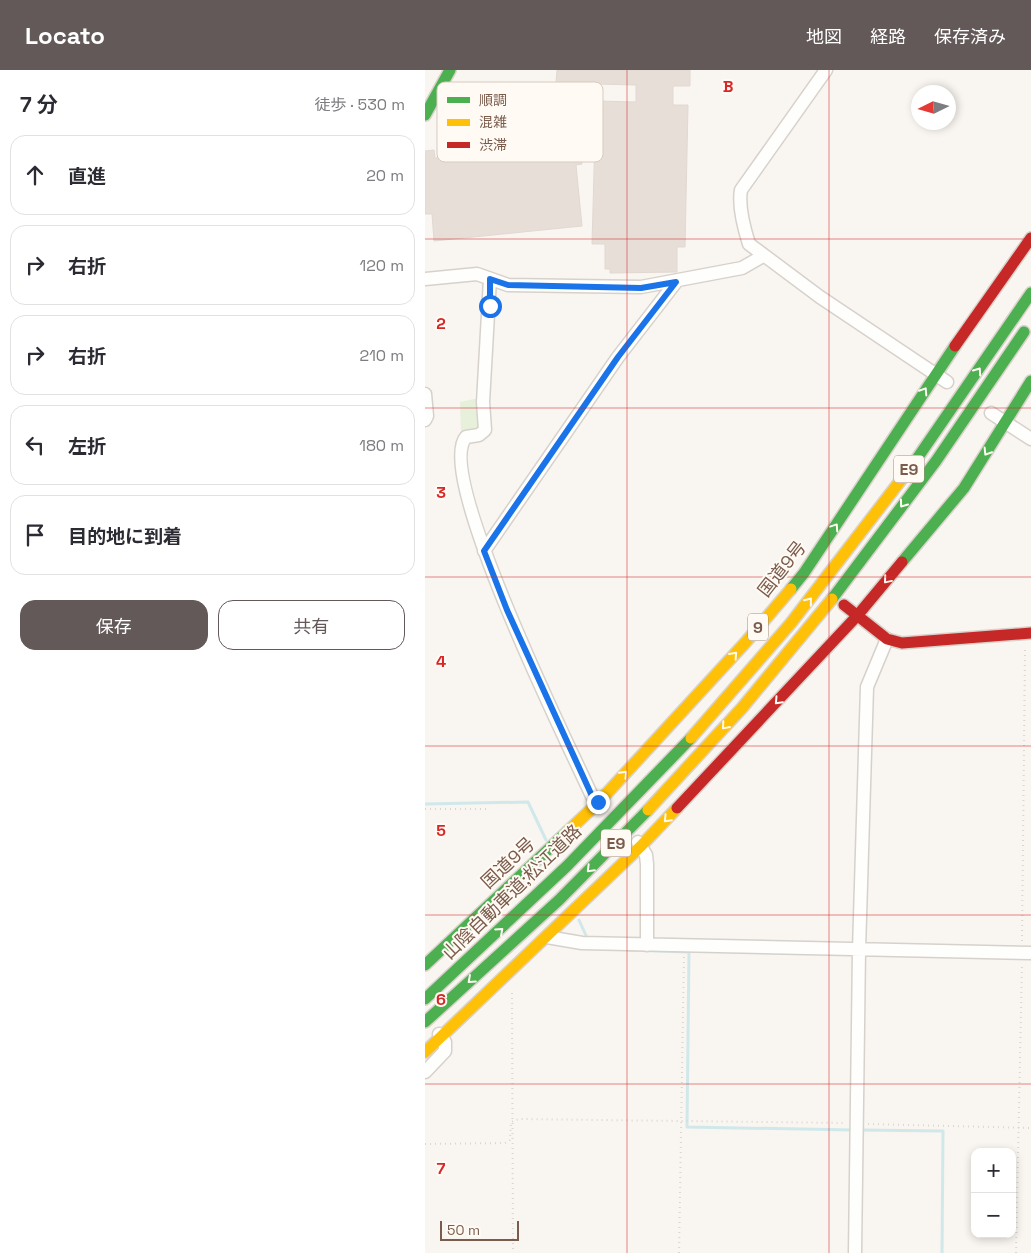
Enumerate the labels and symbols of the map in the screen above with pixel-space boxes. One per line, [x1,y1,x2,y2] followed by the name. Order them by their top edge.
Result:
[723,76,733,97] text: B
[437,82,603,162] legend
[911,85,956,130] north arrow
[479,91,507,109] text: 順調
[479,113,507,131] text: 混雑
[479,136,507,154] text: 渋滞
[479,295,502,318] route start
[436,313,446,334] text: 2
[972,368,981,377] one-way arrow
[918,388,927,397] one-way arrow
[983,447,993,456] one-way arrow
[894,456,924,482] road number: E9
[436,482,446,503] text: 3
[901,498,909,507] one-way arrow
[829,523,838,533] one-way arrow
[753,536,811,601] street label: 国道9号
[884,574,892,583] one-way arrow
[803,597,812,606] one-way arrow
[748,614,768,640] road number: 9
[436,651,446,672] text: 4
[728,651,737,660] one-way arrow
[775,695,784,704] one-way arrow
[723,720,731,729] one-way arrow
[618,771,627,780] one-way arrow
[587,791,610,814] route end
[664,813,673,822] one-way arrow
[437,819,586,964] street label: 山陰自動車道;松江道路
[436,820,446,841] text: 5
[601,830,631,856] road number: E9
[476,832,539,893] street label: 国道9号
[586,863,595,872] one-way arrow
[494,928,503,937] one-way arrow
[468,974,477,983] one-way arrow
[436,989,446,1010] text: 6
[437,1158,446,1179] text: 7
[440,1218,519,1241] scale bar

